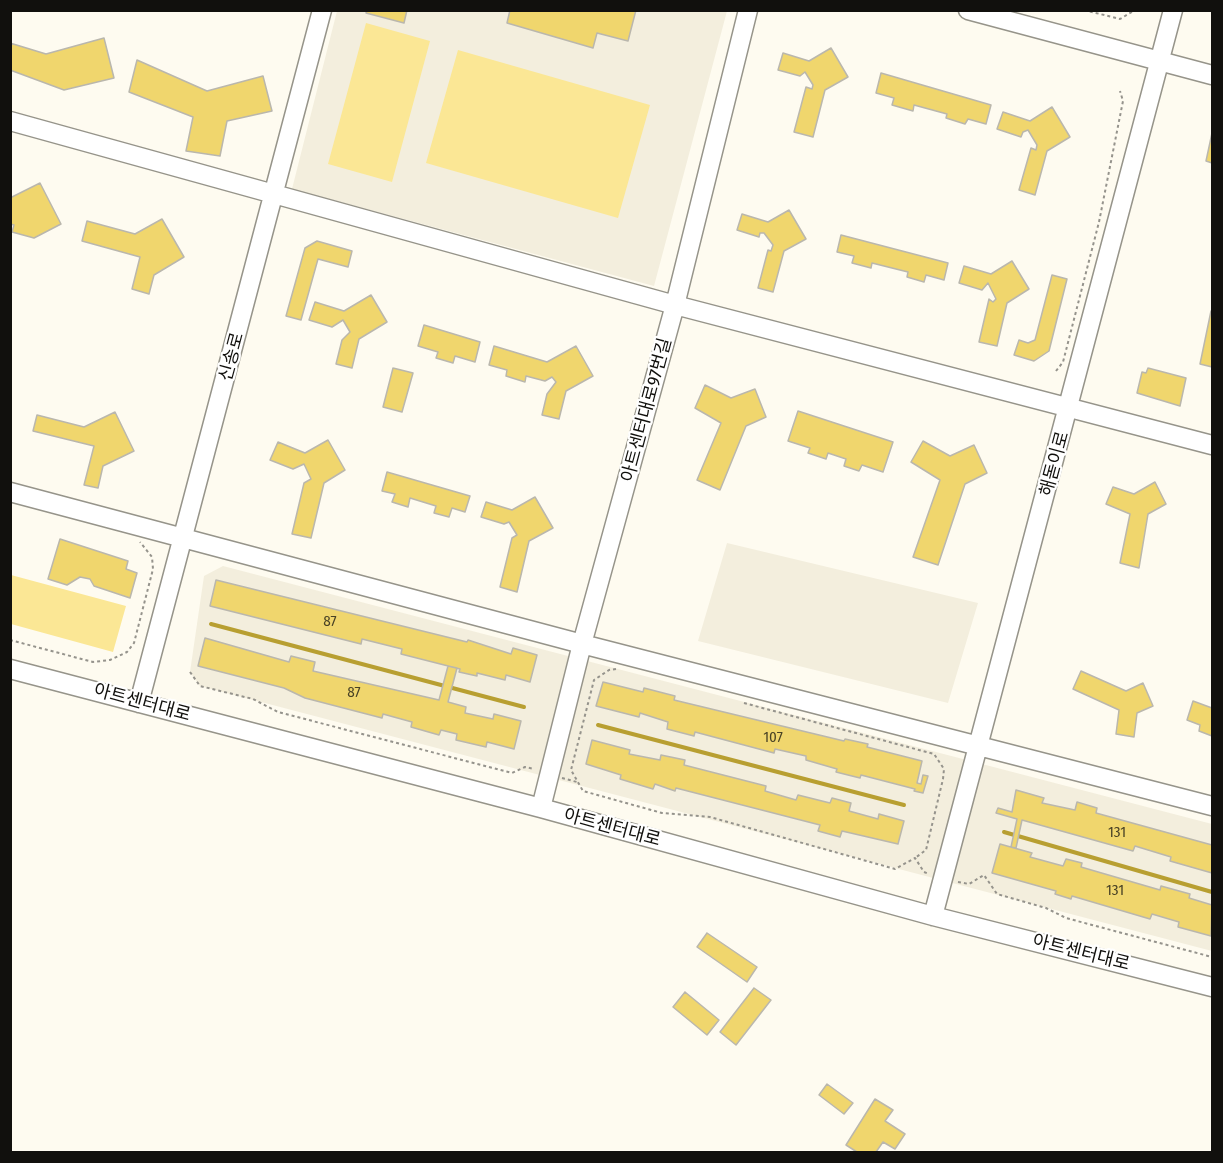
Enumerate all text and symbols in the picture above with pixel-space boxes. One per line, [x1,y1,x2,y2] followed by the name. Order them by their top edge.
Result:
[215,330,249,384] street label: 신송로
[617,336,677,484] street label: 아트센터대로97번길
[1036,429,1074,499] street label: 해돋이로
[323,613,337,631] house number: 87
[91,680,193,726] street label: 아트센터대로
[347,684,361,702] house number: 87
[763,729,783,747] house number: 107
[561,805,663,851] street label: 아트센터대로
[1108,824,1126,842] house number: 131
[1106,882,1124,900] house number: 131
[1030,931,1132,975] street label: 아트센터대로

